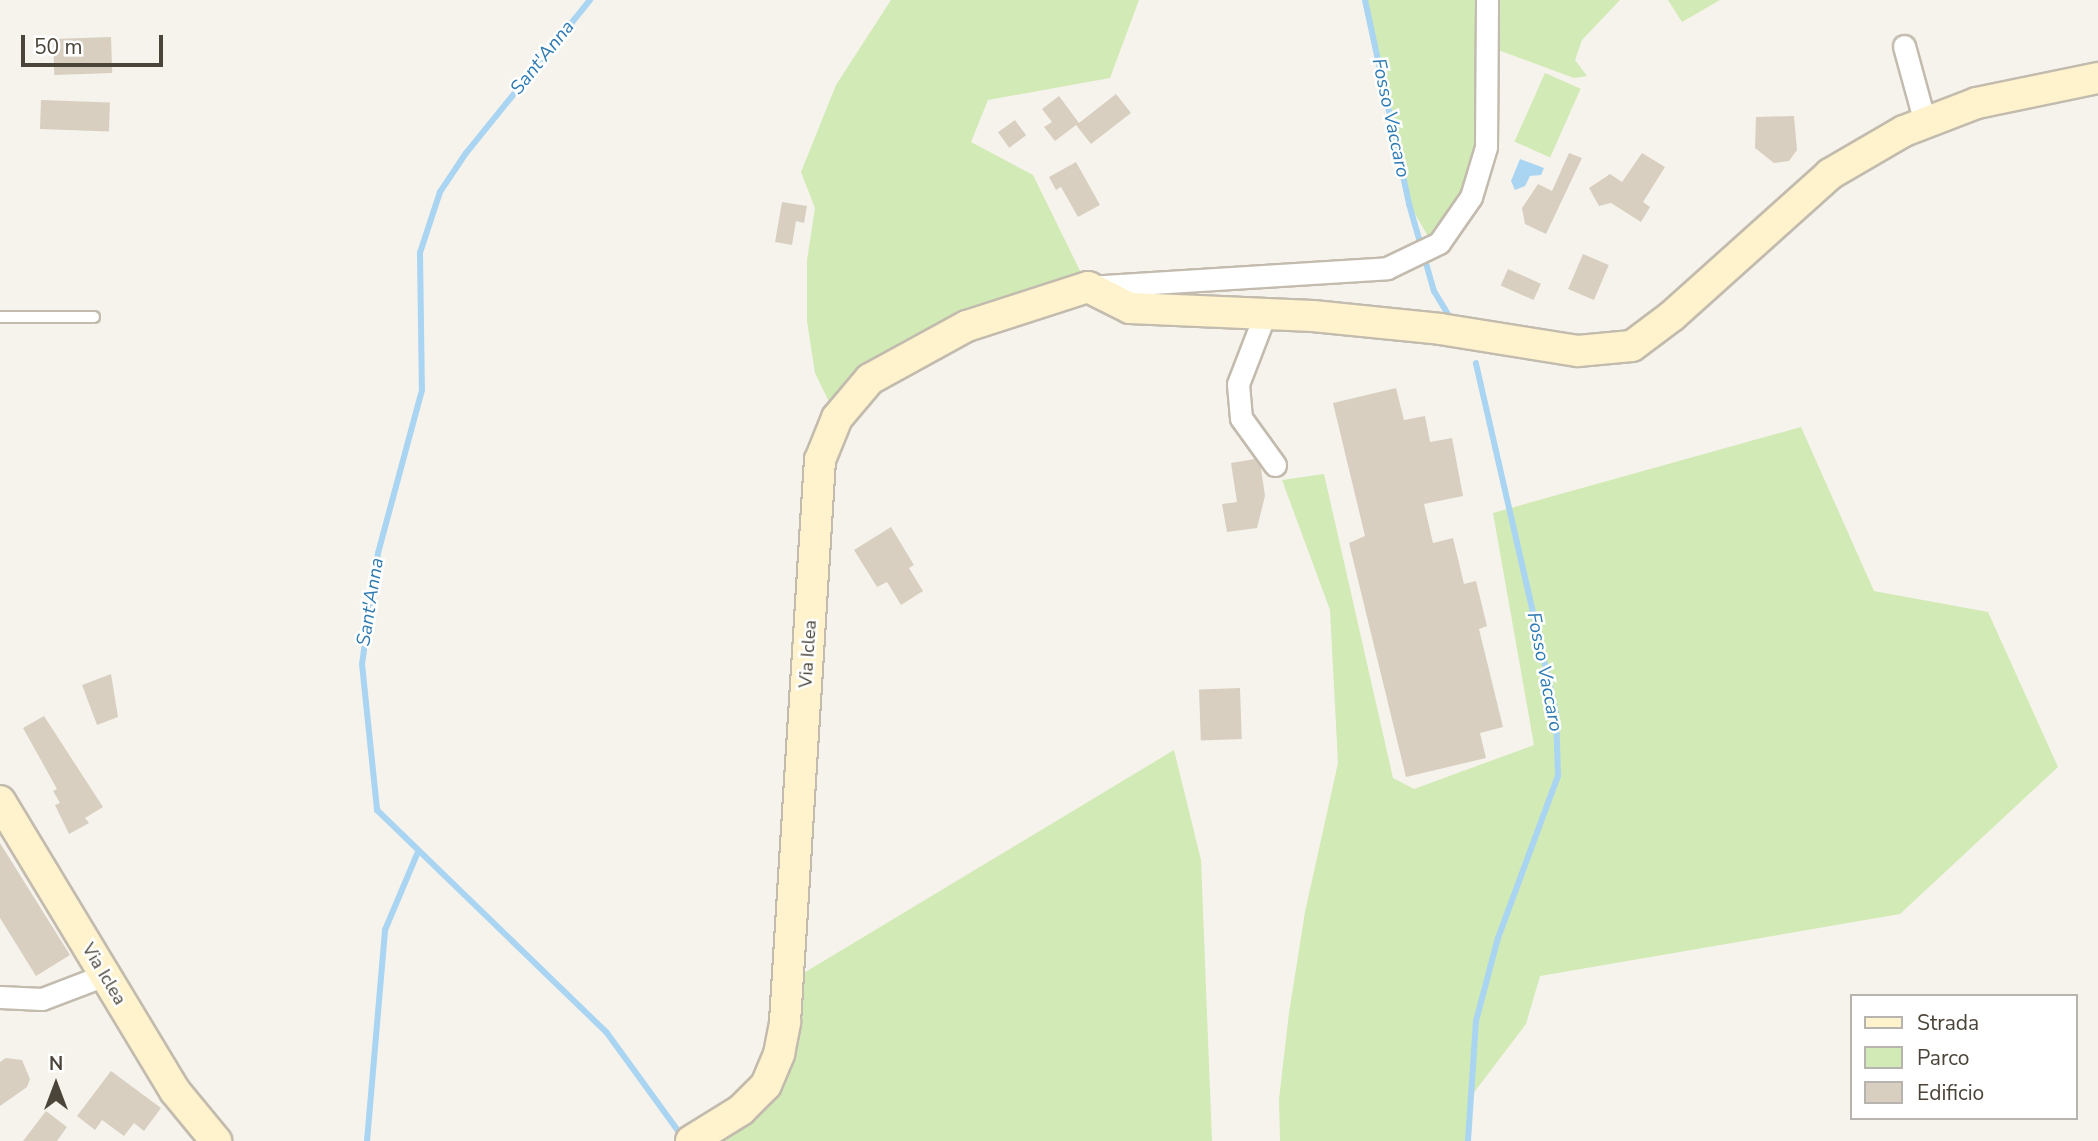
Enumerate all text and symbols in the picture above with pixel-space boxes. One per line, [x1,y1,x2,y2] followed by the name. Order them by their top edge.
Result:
[506,16,580,100] water label: Sant'Anna
[24,21,166,65] scale bar
[34,33,83,61] text: 50 m
[1366,56,1414,180] water label: Fosso Vaccaro
[353,556,389,648] water label: Sant'Anna
[1521,610,1567,734] water label: Fosso Vaccaro
[795,619,821,689] street label: Via Iclea
[77,939,131,1009] street label: Via Iclea
[1850,994,2077,1120] legend
[1917,1009,1979,1037] text: Strada
[1917,1044,1970,1072] text: Parco
[21,1050,91,1120] north arrow
[49,1051,63,1077] text: N
[1917,1079,1984,1107] text: Edificio

